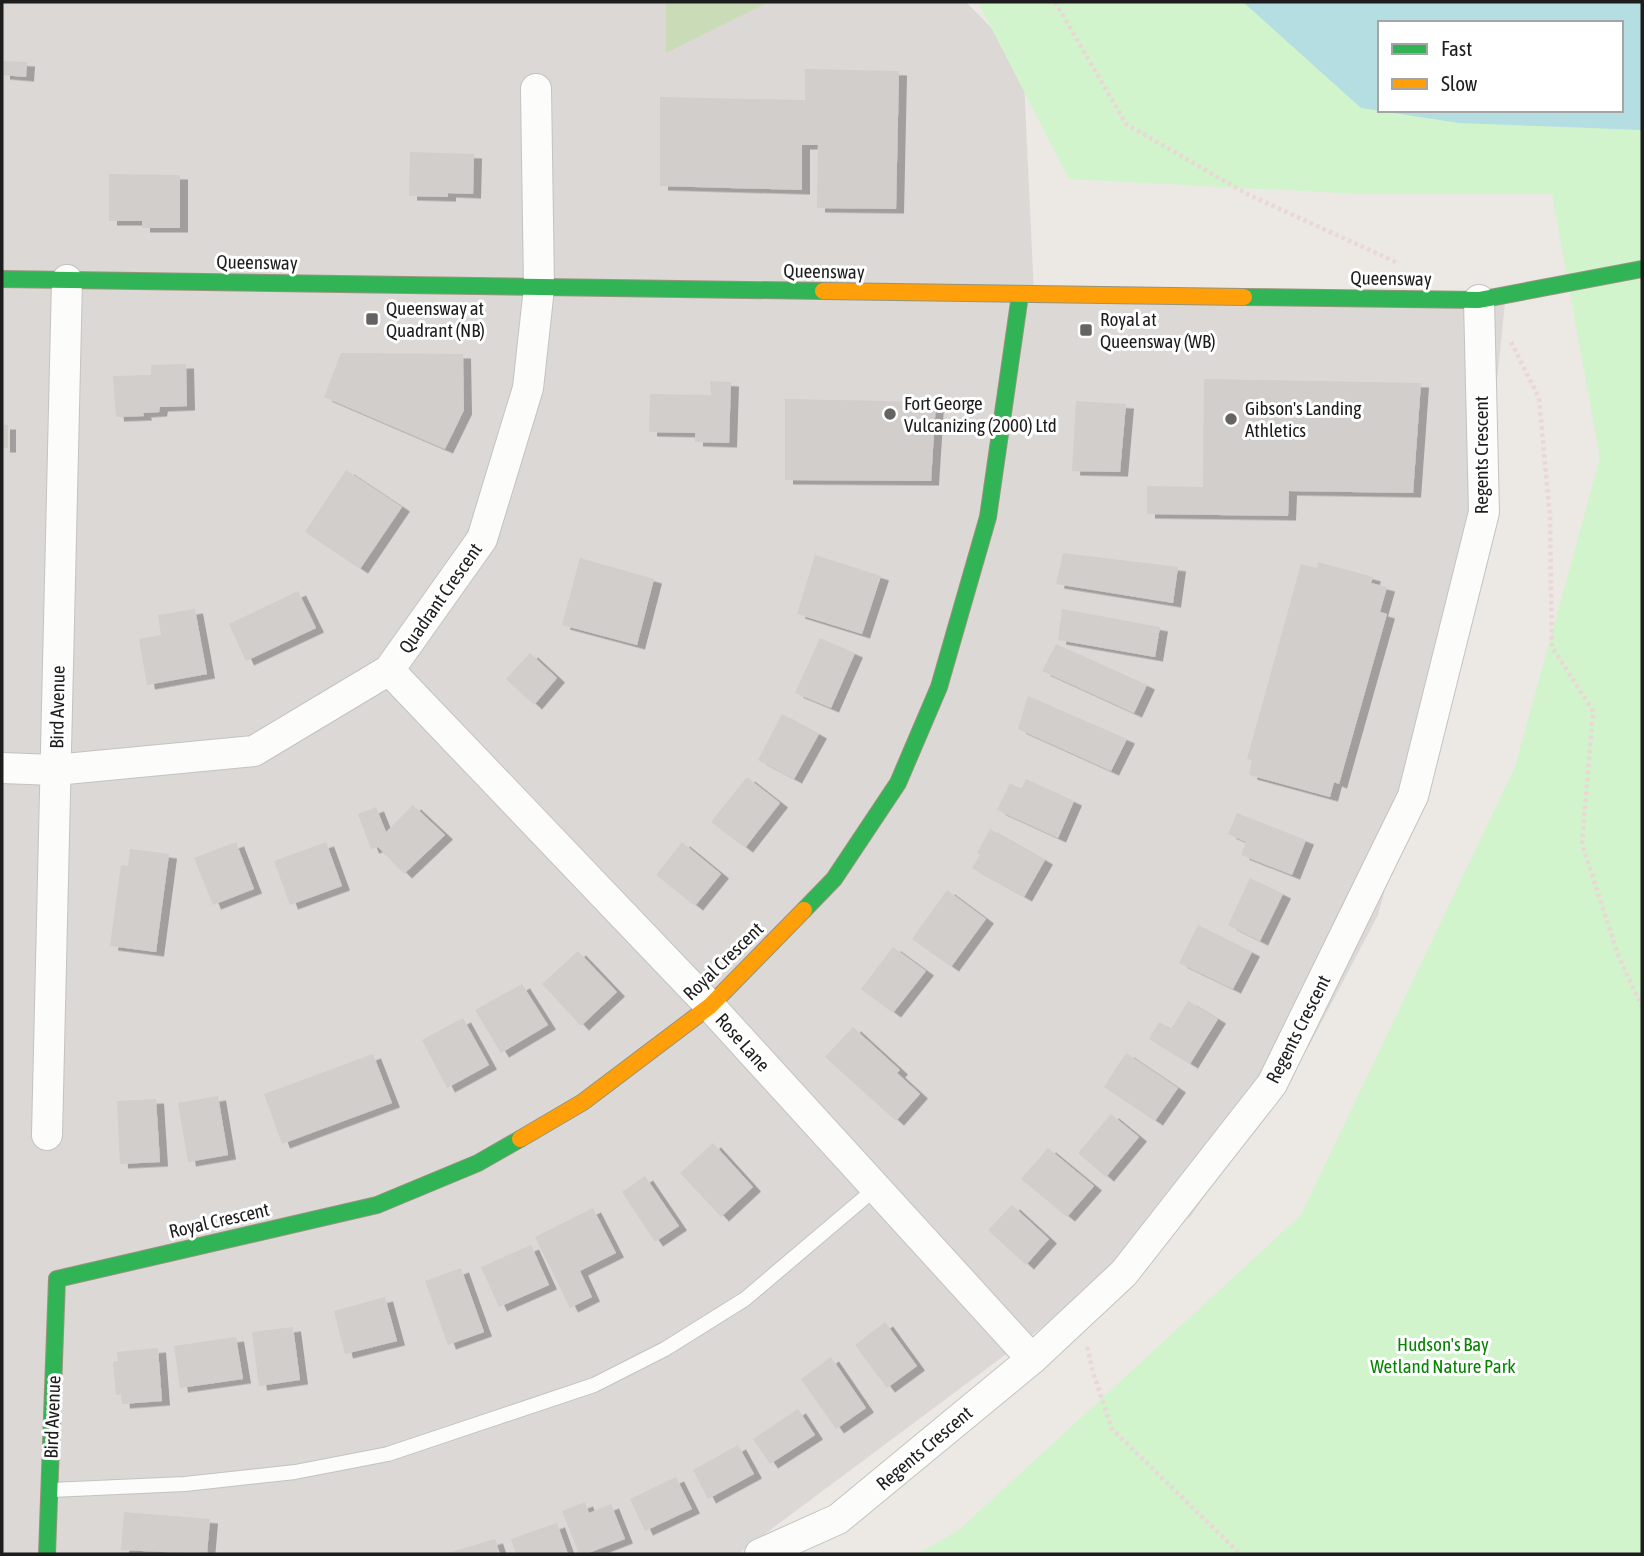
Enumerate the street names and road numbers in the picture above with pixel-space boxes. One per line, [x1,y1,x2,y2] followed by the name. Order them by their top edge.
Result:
[216,250,298,274] street label: Queensway
[783,259,865,283] street label: Queensway
[1350,266,1432,290] street label: Queensway
[1470,396,1492,514] street label: Regents Crescent
[394,539,486,657] street label: Quadrant Crescent
[45,665,69,749] street label: Bird Avenue
[679,918,767,1004] street label: Royal Crescent
[1261,971,1335,1087] street label: Regents Crescent
[711,1008,775,1076] street label: Rose Lane
[167,1198,271,1242] street label: Royal Crescent
[40,1375,64,1459] street label: Bird Avenue
[872,1402,976,1494] street label: Regents Crescent

